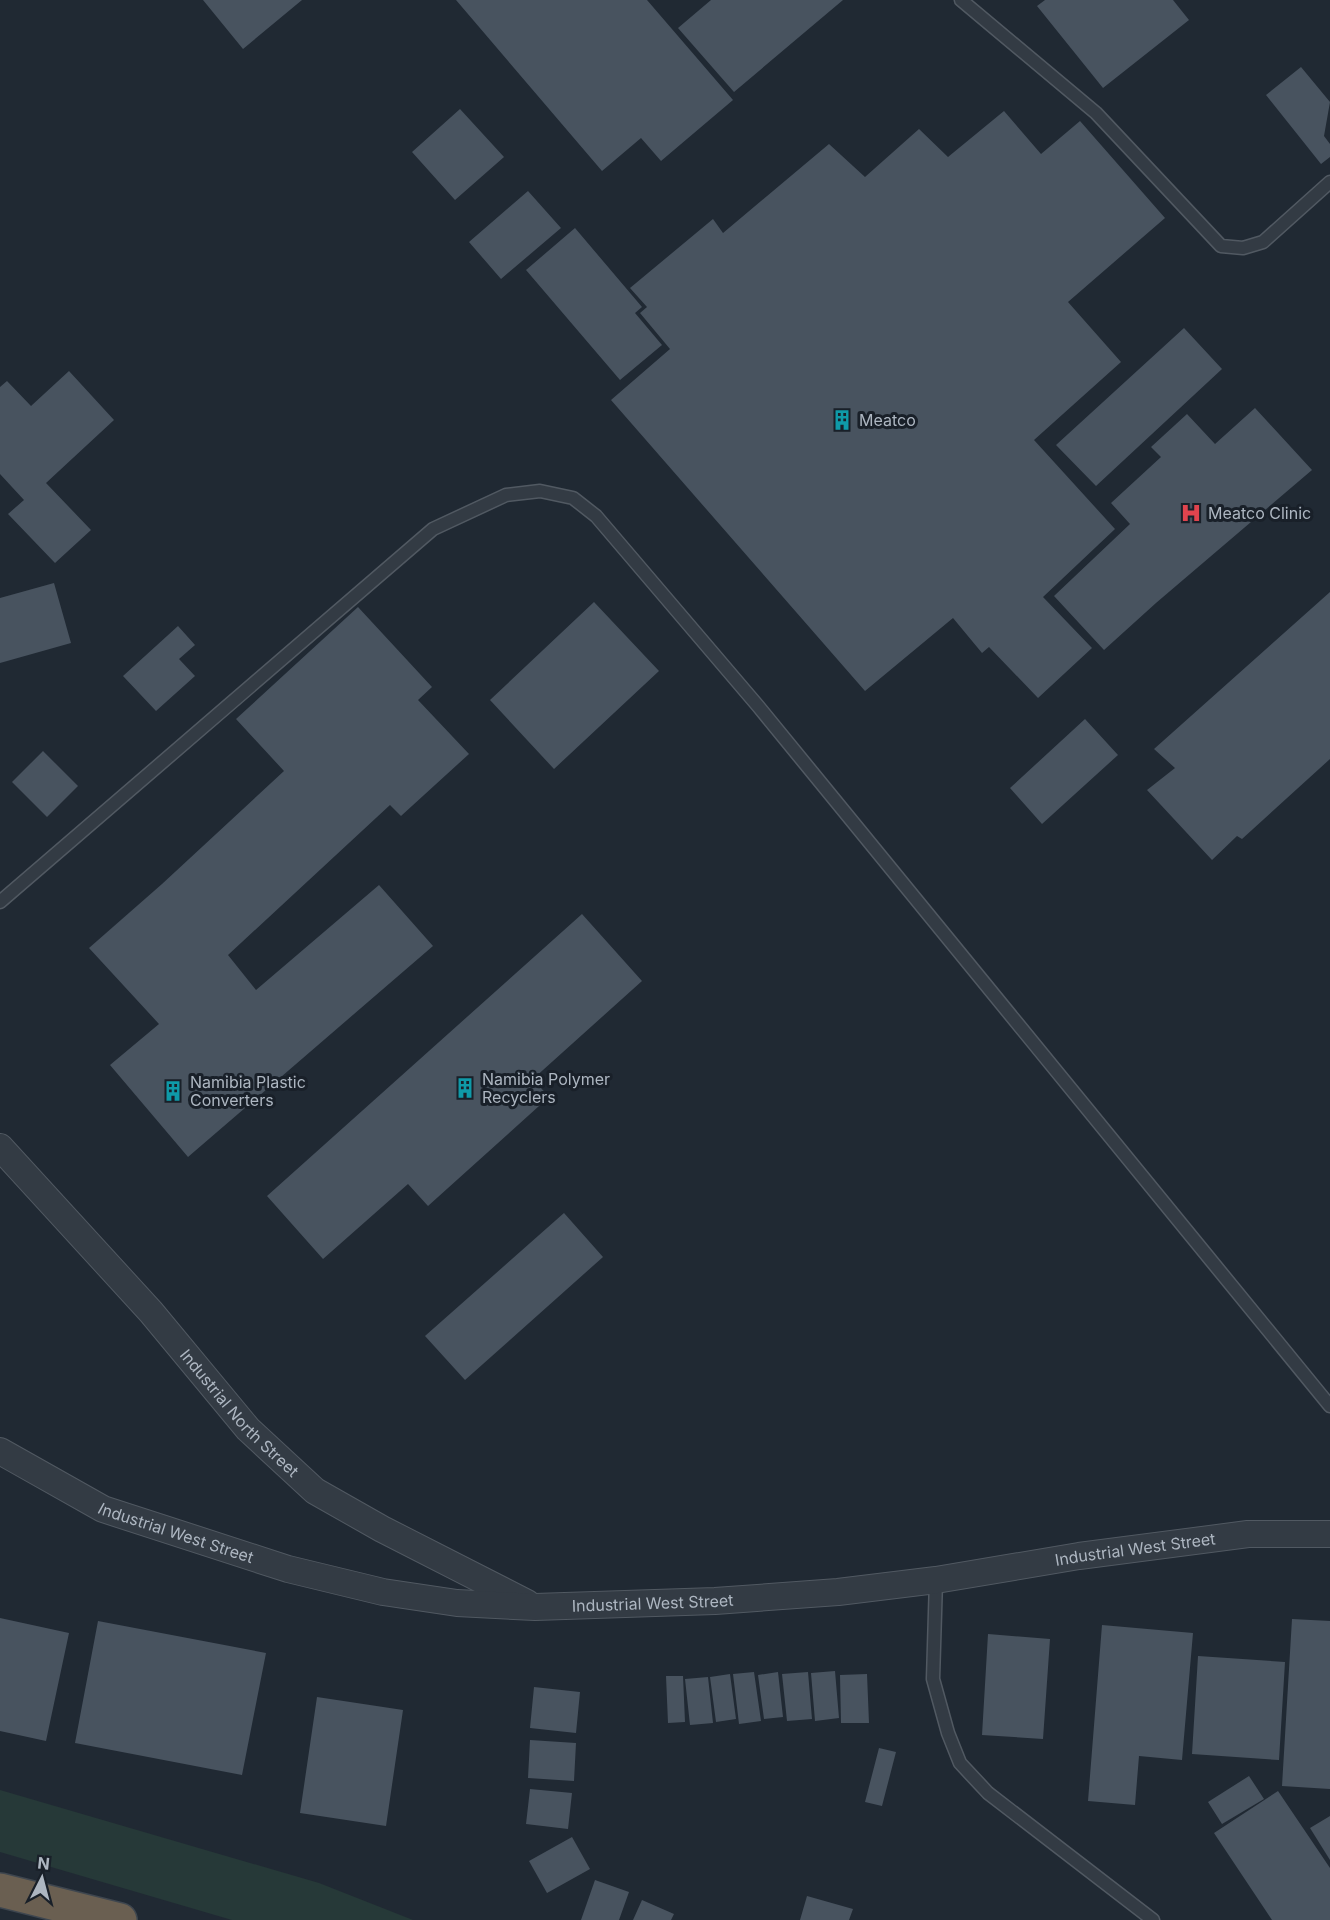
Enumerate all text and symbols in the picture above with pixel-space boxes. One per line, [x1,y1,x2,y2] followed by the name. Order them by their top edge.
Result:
[830,408,854,432] building icon: Meatco
[859,410,916,430] place label: Meatco
[1179,501,1203,525] hospital icon: Meatco Clinic
[1208,503,1311,523] place label: Meatco Clinic
[482,1069,610,1107] place label: Namibia Polymer Recyclers
[190,1072,306,1110] place label: Namibia Plastic Converters
[453,1076,477,1100] building icon: Namibia Polymer Recyclers
[161,1079,185,1103] building icon: Namibia Plastic Converters
[176,1345,303,1481] street label: Industrial North Street
[94,1498,256,1567] street label: Industrial West Street
[1053,1528,1217,1570] street label: Industrial West Street
[571,1590,734,1616] street label: Industrial West Street
[12,1848,72,1908] north arrow
[36,1852,51,1874] text: N

